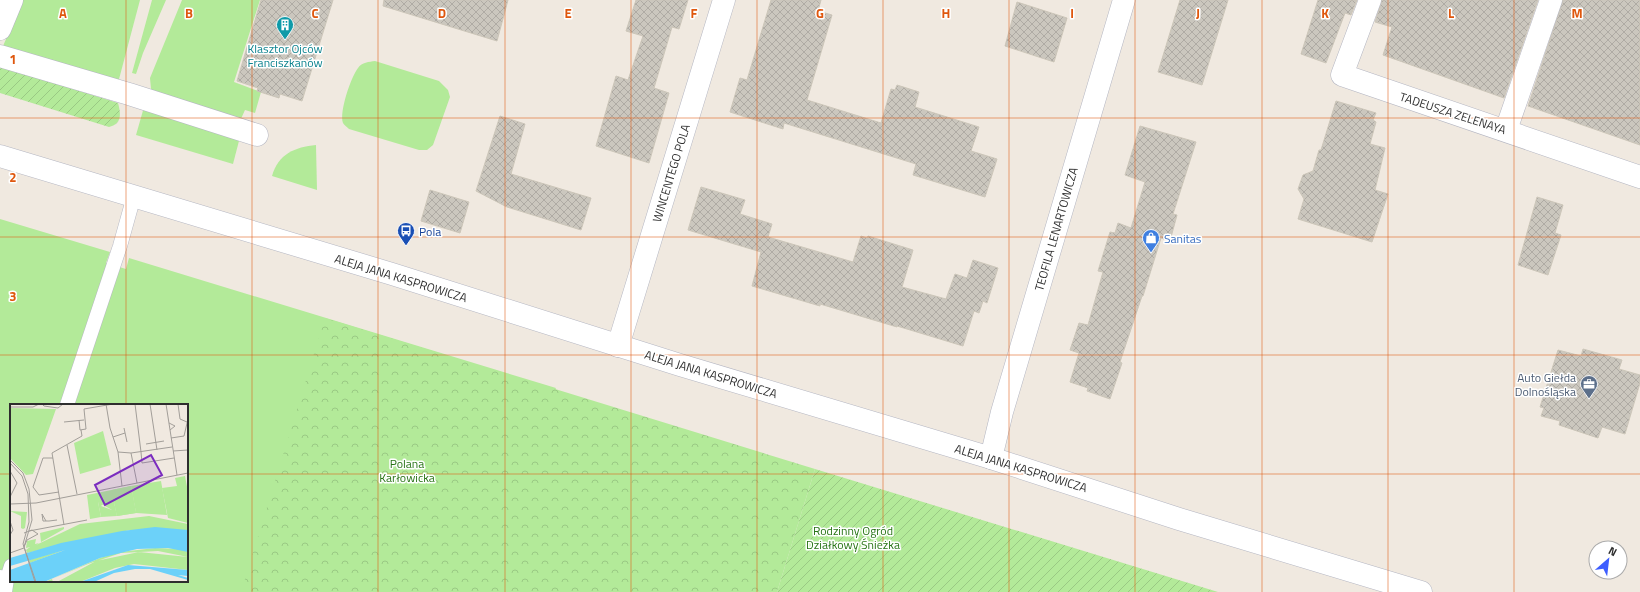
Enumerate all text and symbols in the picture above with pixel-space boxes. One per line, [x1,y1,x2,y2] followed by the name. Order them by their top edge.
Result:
[59,3,67,23] text: A
[185,3,193,23] text: B
[311,3,319,23] text: C
[438,3,446,23] text: D
[564,3,572,23] text: E
[691,3,698,23] text: F
[816,3,824,23] text: G
[942,3,950,23] text: H
[1070,3,1074,23] text: I
[1196,3,1200,23] text: J
[1321,3,1329,23] text: K
[1448,3,1454,23] text: L
[1571,3,1583,23] text: M
[275,15,295,40] building icon: Klasztor Ojców Franciszkanów
[247,39,323,72] place label: Klasztor Ojców Franciszkanów
[9,49,17,69] text: 1
[1397,87,1509,139] street label: TADEUSZA ZELENAYA
[647,122,695,224] street label: WINCENTEGO POLA
[1029,165,1083,293] street label: TEOFILA LENARTOWICZA
[9,167,17,187] text: 2
[396,221,416,246] bus stop icon: Pola
[419,222,441,241] place label: Pola
[1141,228,1161,253] shop icon: Sanitas
[1164,229,1202,248] place label: Sanitas
[332,249,470,307] street label: ALEJA JANA KASPROWICZA
[9,286,17,306] text: 3
[642,345,780,403] street label: ALEJA JANA KASPROWICZA
[1515,368,1576,401] place label: Auto Giełda Dolnośląska
[1579,374,1599,399] office icon: Auto Giełda Dolnośląska
[10,404,188,582] inset map
[952,439,1090,497] street label: ALEJA JANA KASPROWICZA
[379,454,435,487] park label: Polana Karłowicka
[806,521,900,554] park label: Rodzinny Ogród Działkowy Śnieżka
[1588,540,1628,580] north arrow
[1606,542,1620,560] text: N

